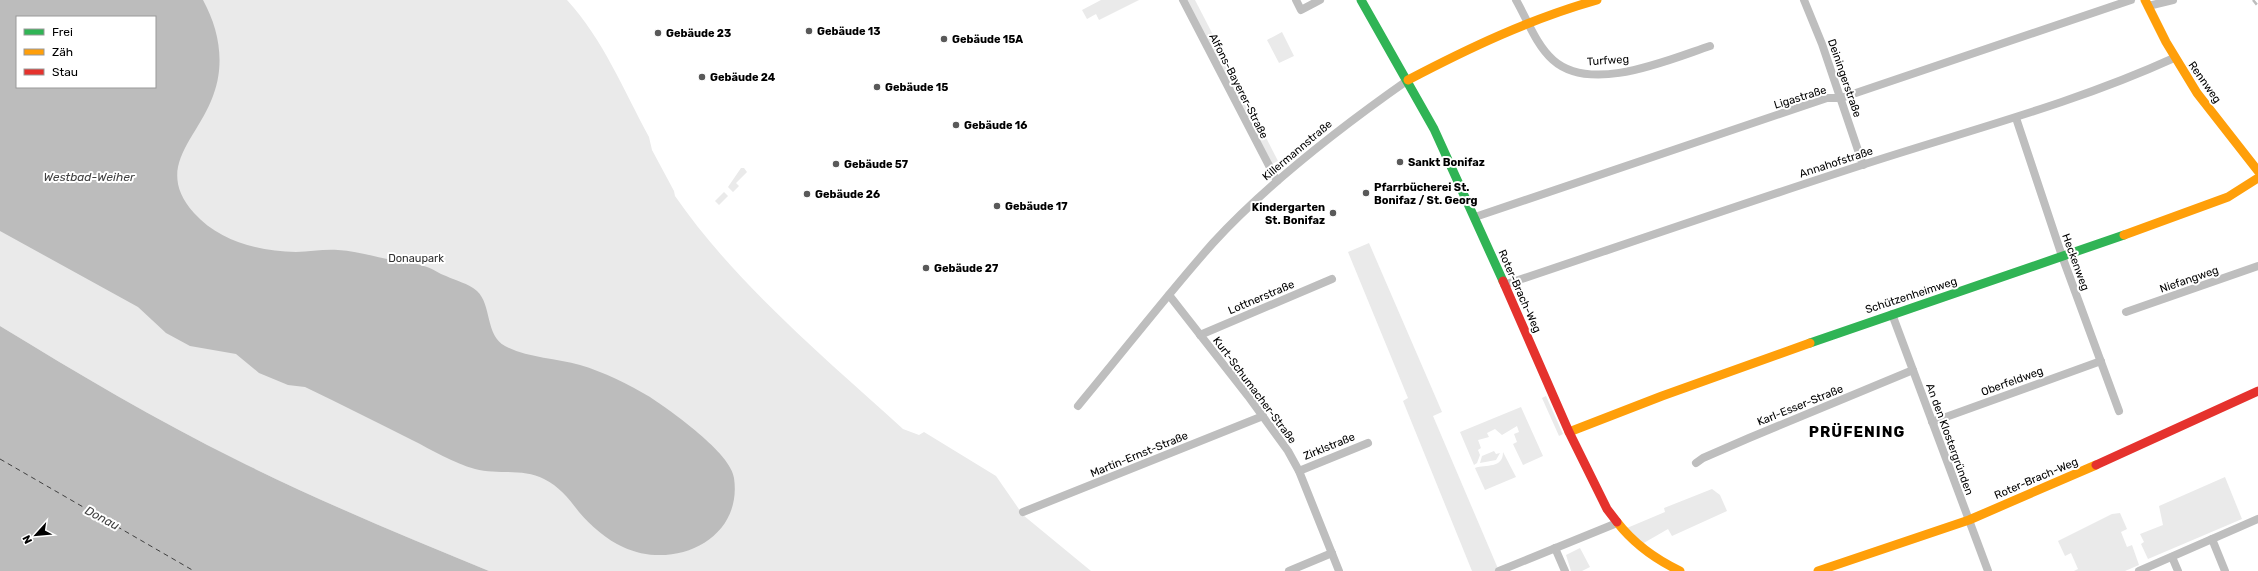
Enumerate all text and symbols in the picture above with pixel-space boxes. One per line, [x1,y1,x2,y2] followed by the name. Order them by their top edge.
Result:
[16,16,156,88] legend
[52,25,73,39] text: Frei
[817,25,880,38] place label: Gebäude 13
[804,26,814,36] marker: Gebäude 13
[666,27,731,40] place label: Gebäude 23
[653,28,663,38] marker: Gebäude 23
[1206,31,1271,141] street label: Alfons-Bayerer-Straße
[952,33,1023,46] place label: Gebäude 15A
[939,34,949,44] marker: Gebäude 15A
[1825,37,1864,119] street label: Deiningerstraße
[52,45,73,59] text: Zäh
[1587,53,1629,68] street label: Turfweg
[2186,59,2224,106] street label: Rennweg
[52,65,78,79] text: Stau
[710,71,776,84] place label: Gebäude 24
[697,72,707,82] marker: Gebäude 24
[885,81,948,94] place label: Gebäude 15
[872,82,882,92] marker: Gebäude 15
[1772,83,1828,112] street label: Ligastraße
[1260,117,1335,183] street label: Killermannstraße
[964,119,1027,132] place label: Gebäude 16
[951,120,961,130] marker: Gebäude 16
[1798,144,1875,181] street label: Annahofstraße
[1408,156,1485,169] place label: Sankt Bonifaz
[1395,157,1405,167] marker: Sankt Bonifaz
[844,158,909,171] place label: Gebäude 57
[831,159,841,169] marker: Gebäude 57
[43,170,135,184] water label: Westbad-Weiher
[1374,181,1478,207] place label: Pfarrbücherei St. Bonifaz / St. Georg
[815,188,880,201] place label: Gebäude 26
[1361,188,1371,198] marker: Pfarrbücherei St. Bonifaz / St. Georg
[802,189,812,199] marker: Gebäude 26
[1005,200,1068,213] place label: Gebäude 17
[992,201,1002,211] marker: Gebäude 17
[1252,201,1325,227] place label: Kindergarten St. Bonifaz
[1328,208,1338,218] marker: Kindergarten St. Bonifaz
[2059,232,2092,292] street label: Heckenweg
[1495,248,1544,335] street label: Roter-Brach-Weg
[388,252,444,265] park label: Donaupark
[934,262,999,275] place label: Gebäude 27
[921,263,931,273] marker: Gebäude 27
[2158,263,2220,296] street label: Niefangweg
[1864,275,1959,316] street label: Schützenheimweg
[1226,278,1296,317] street label: Lottnerstraße
[1210,334,1299,446] street label: Kurt-Schumacher-Straße
[1979,364,2045,399] street label: Oberfeldweg
[1755,382,1845,429] street label: Karl-Esser-Straße
[1923,382,1976,497] street label: An den Klostergründen
[1809,423,1905,441] district label: PRÜFENING
[1088,429,1190,480] street label: Martin-Ernst-Straße
[1301,430,1357,463] street label: Zirklstraße
[1992,455,2080,502] street label: Roter-Brach-Weg
[83,503,121,533] water label: Donau
[16,515,56,555] north arrow
[20,533,35,546] text: N

